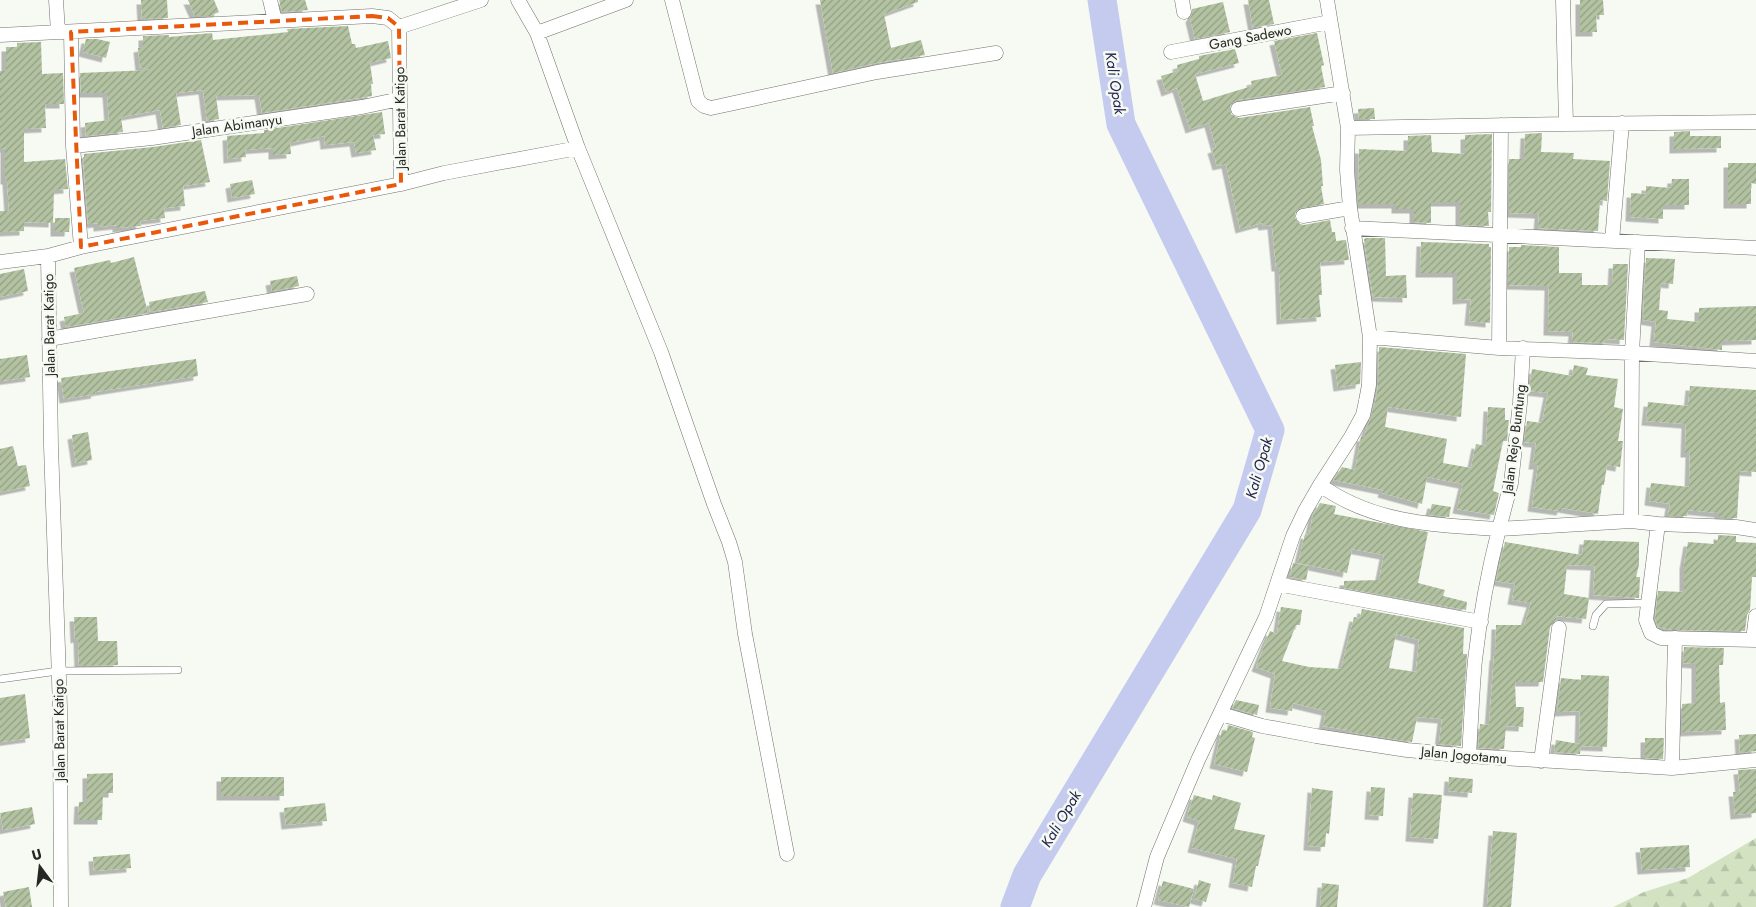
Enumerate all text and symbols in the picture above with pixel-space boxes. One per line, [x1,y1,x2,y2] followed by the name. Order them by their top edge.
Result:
[1207,19,1293,55] street label: Gang Sadewo
[1099,50,1131,116] water label: Kali Opak
[389,66,411,171] street label: Jalan Barat Katigo
[189,109,283,142] street label: Jalan Abimanyu
[38,273,60,378] street label: Jalan Barat Katigo
[1497,383,1531,497] street label: Jalan Rejo Buntung
[1240,434,1278,501] water label: Kali Opak
[48,678,70,783] street label: Jalan Barat Katigo
[1418,741,1508,769] street label: Jalan Jogotamu
[1035,786,1087,852] water label: Kali Opak
[15,842,65,892] north arrow
[29,844,44,865] text: U

